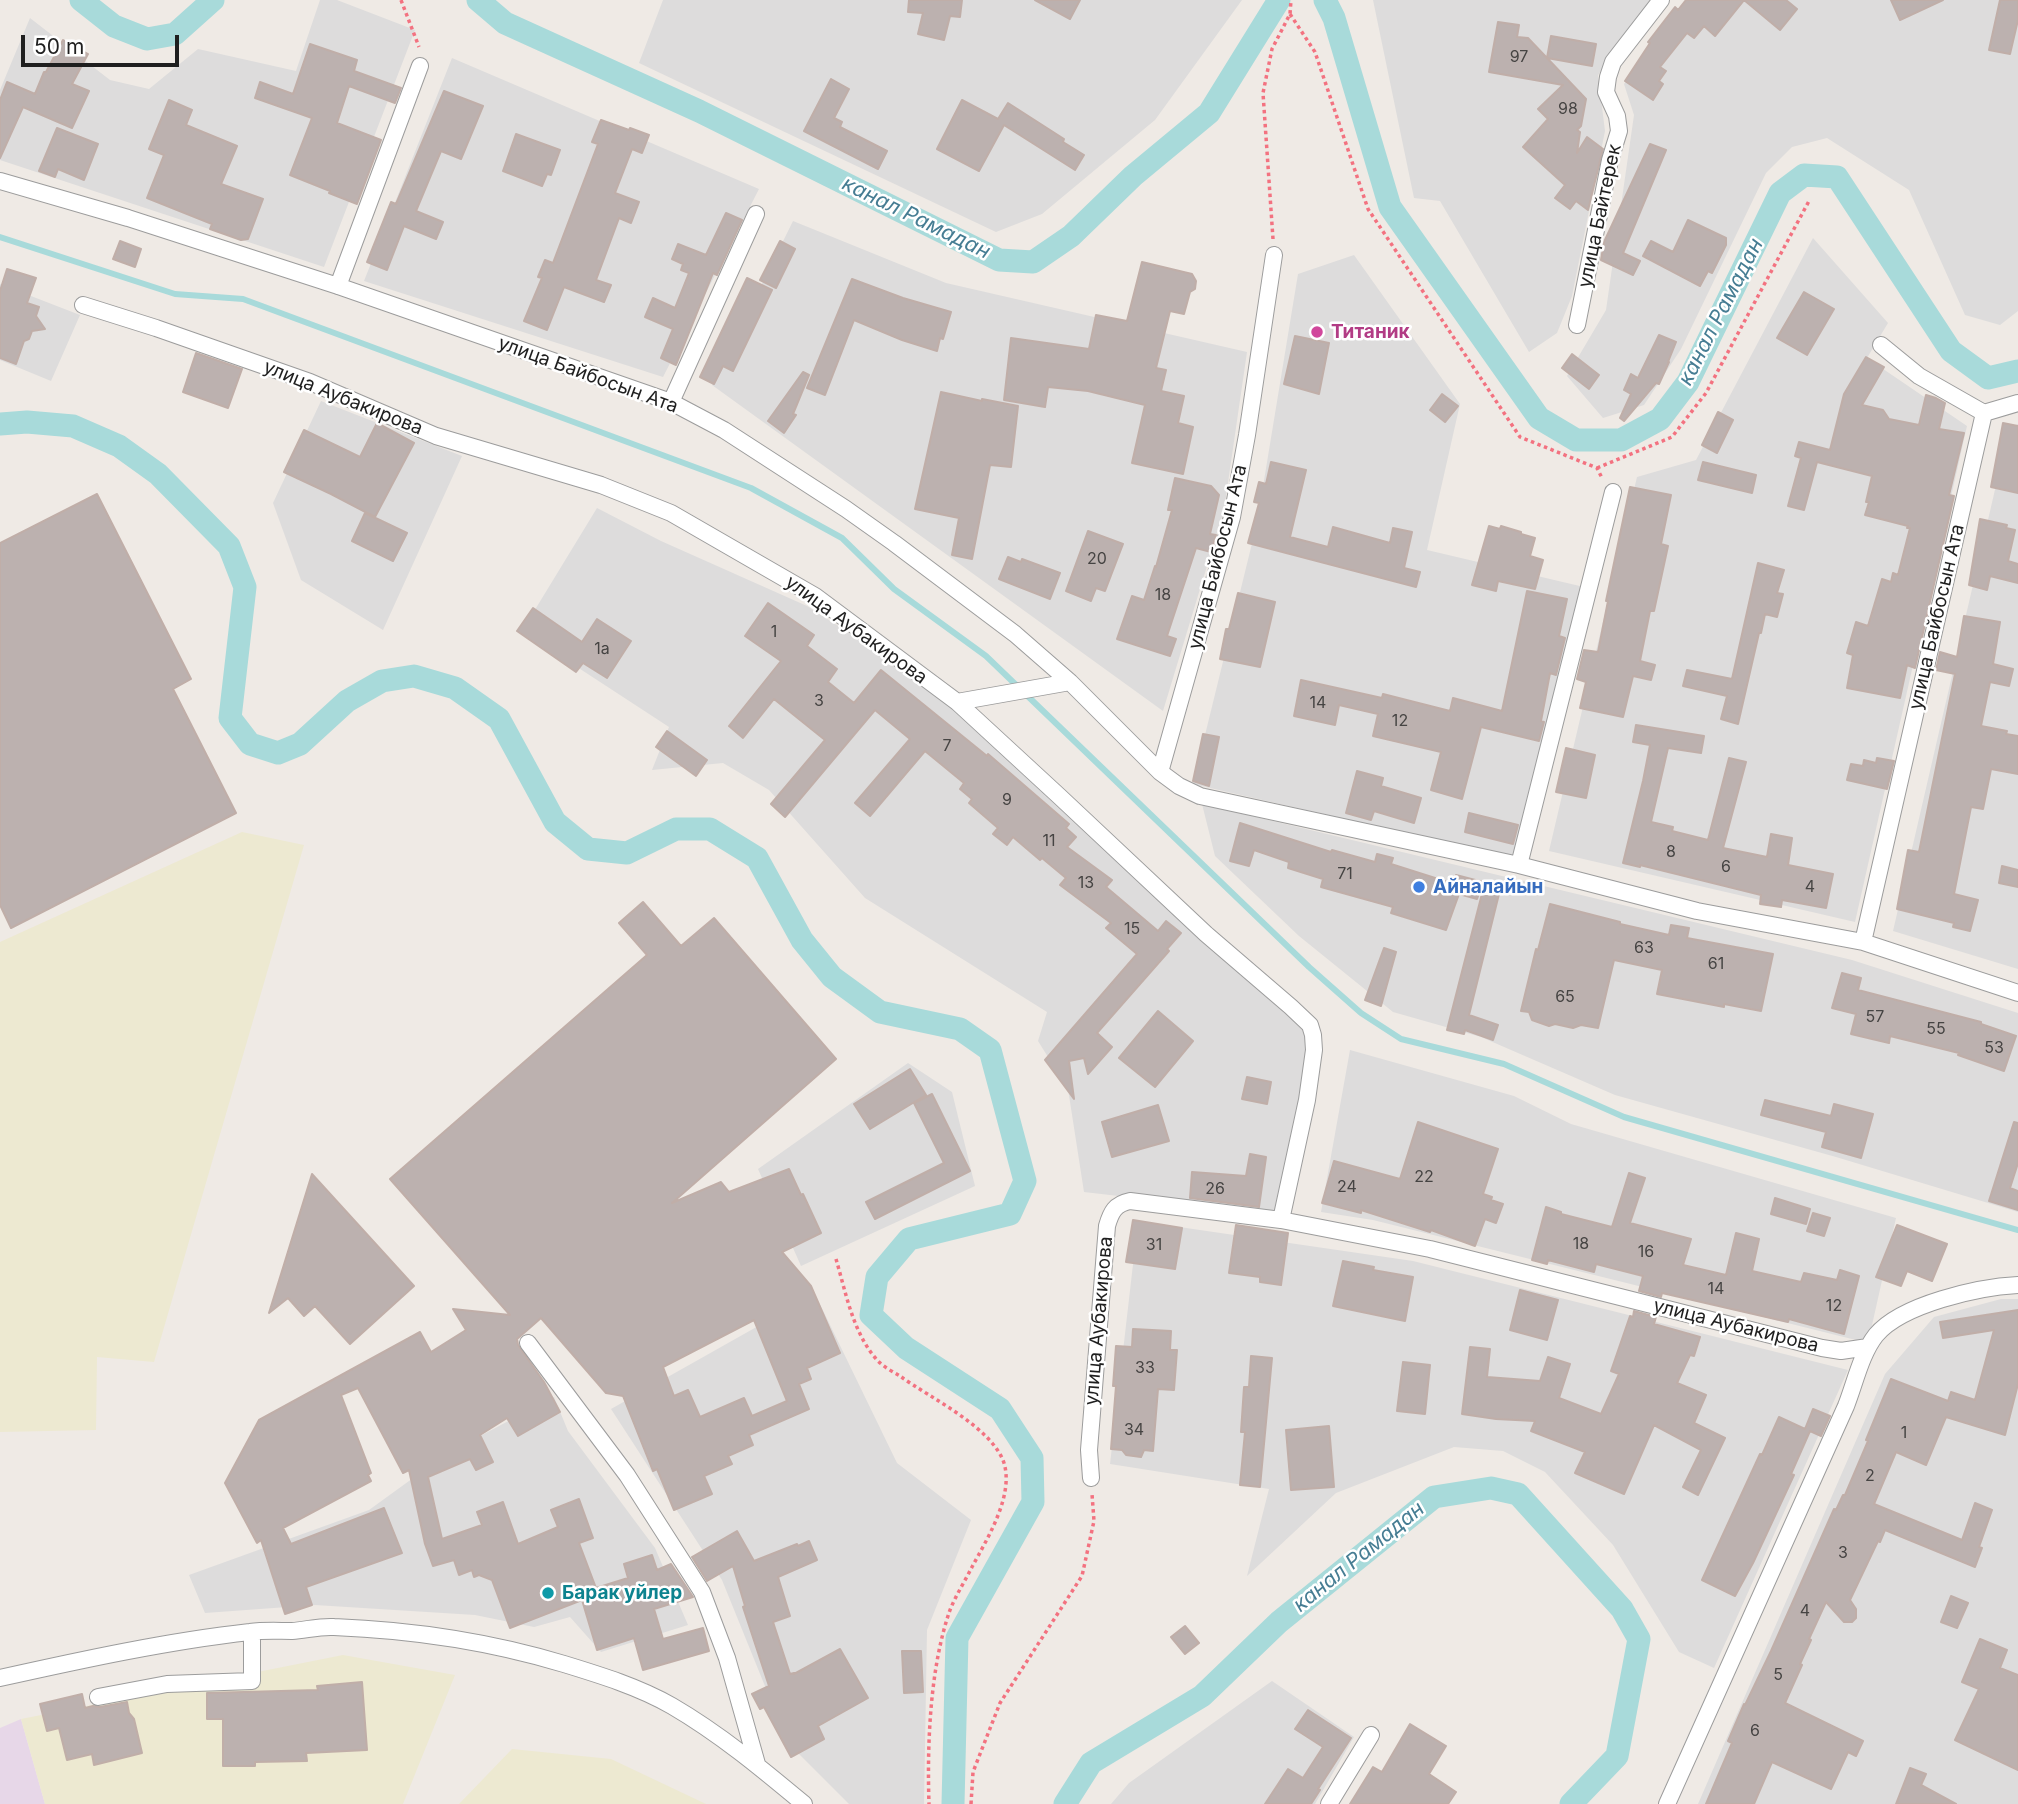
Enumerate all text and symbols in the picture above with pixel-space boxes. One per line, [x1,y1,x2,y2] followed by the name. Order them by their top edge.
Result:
[24,21,182,65] scale bar
[34,34,84,59] text: 50 m
[1510,47,1528,67] house number: 97
[1558,99,1578,119] house number: 98
[1574,142,1626,290] street label: улица Байтерек
[838,171,994,265] water label: канал Рамадан
[1673,234,1769,390] water label: канал Рамадан
[1331,321,1410,343] place label: Титаник
[1309,324,1325,340] marker: Титаник
[495,332,681,418] street label: улица Байбосын Ата
[260,356,426,440] street label: улица Аубакирова
[1184,462,1252,652] street label: улица Байбосын Ата
[1905,522,1969,712] street label: улица Байбосын Ата
[1087,549,1107,569] house number: 20
[781,571,931,689] street label: улица Аубакирова
[1155,585,1171,605] house number: 18
[771,622,777,642] house number: 1
[594,639,610,659] house number: 1а
[814,691,824,711] house number: 3
[1310,693,1326,713] house number: 14
[1392,711,1408,731] house number: 12
[942,736,952,756] house number: 7
[1002,790,1012,810] house number: 9
[1042,831,1056,851] house number: 11
[1666,842,1676,862] house number: 8
[1721,857,1731,877] house number: 6
[1337,864,1353,884] house number: 71
[1078,873,1094,893] house number: 13
[1433,876,1543,898] place label: Айналайын
[1805,877,1815,897] house number: 4
[1411,879,1427,895] marker: Айналайын
[1124,919,1140,939] house number: 15
[1634,938,1654,958] house number: 63
[1708,954,1724,974] house number: 61
[1555,987,1575,1007] house number: 65
[1866,1007,1884,1027] house number: 57
[1926,1019,1946,1039] house number: 55
[1984,1038,2004,1058] house number: 53
[1414,1167,1434,1187] house number: 22
[1337,1177,1357,1197] house number: 24
[1205,1179,1225,1199] house number: 26
[1573,1234,1589,1254] house number: 18
[1080,1235,1118,1407] street label: улица Аубакирова
[1146,1235,1162,1255] house number: 31
[1638,1242,1654,1262] house number: 16
[1708,1279,1724,1299] house number: 14
[1651,1294,1821,1358] street label: улица Аубакирова
[1826,1296,1842,1316] house number: 12
[1135,1358,1155,1378] house number: 33
[1124,1420,1144,1440] house number: 34
[1901,1423,1907,1443] house number: 1
[1865,1466,1875,1486] house number: 2
[1288,1496,1430,1618] water label: канал Рамадан
[1838,1543,1848,1563] house number: 3
[562,1582,682,1604] place label: Барак уйлер
[540,1585,556,1601] marker: Барак уйлер
[1800,1601,1810,1621] house number: 4
[1773,1665,1783,1685] house number: 5
[1750,1721,1760,1741] house number: 6

